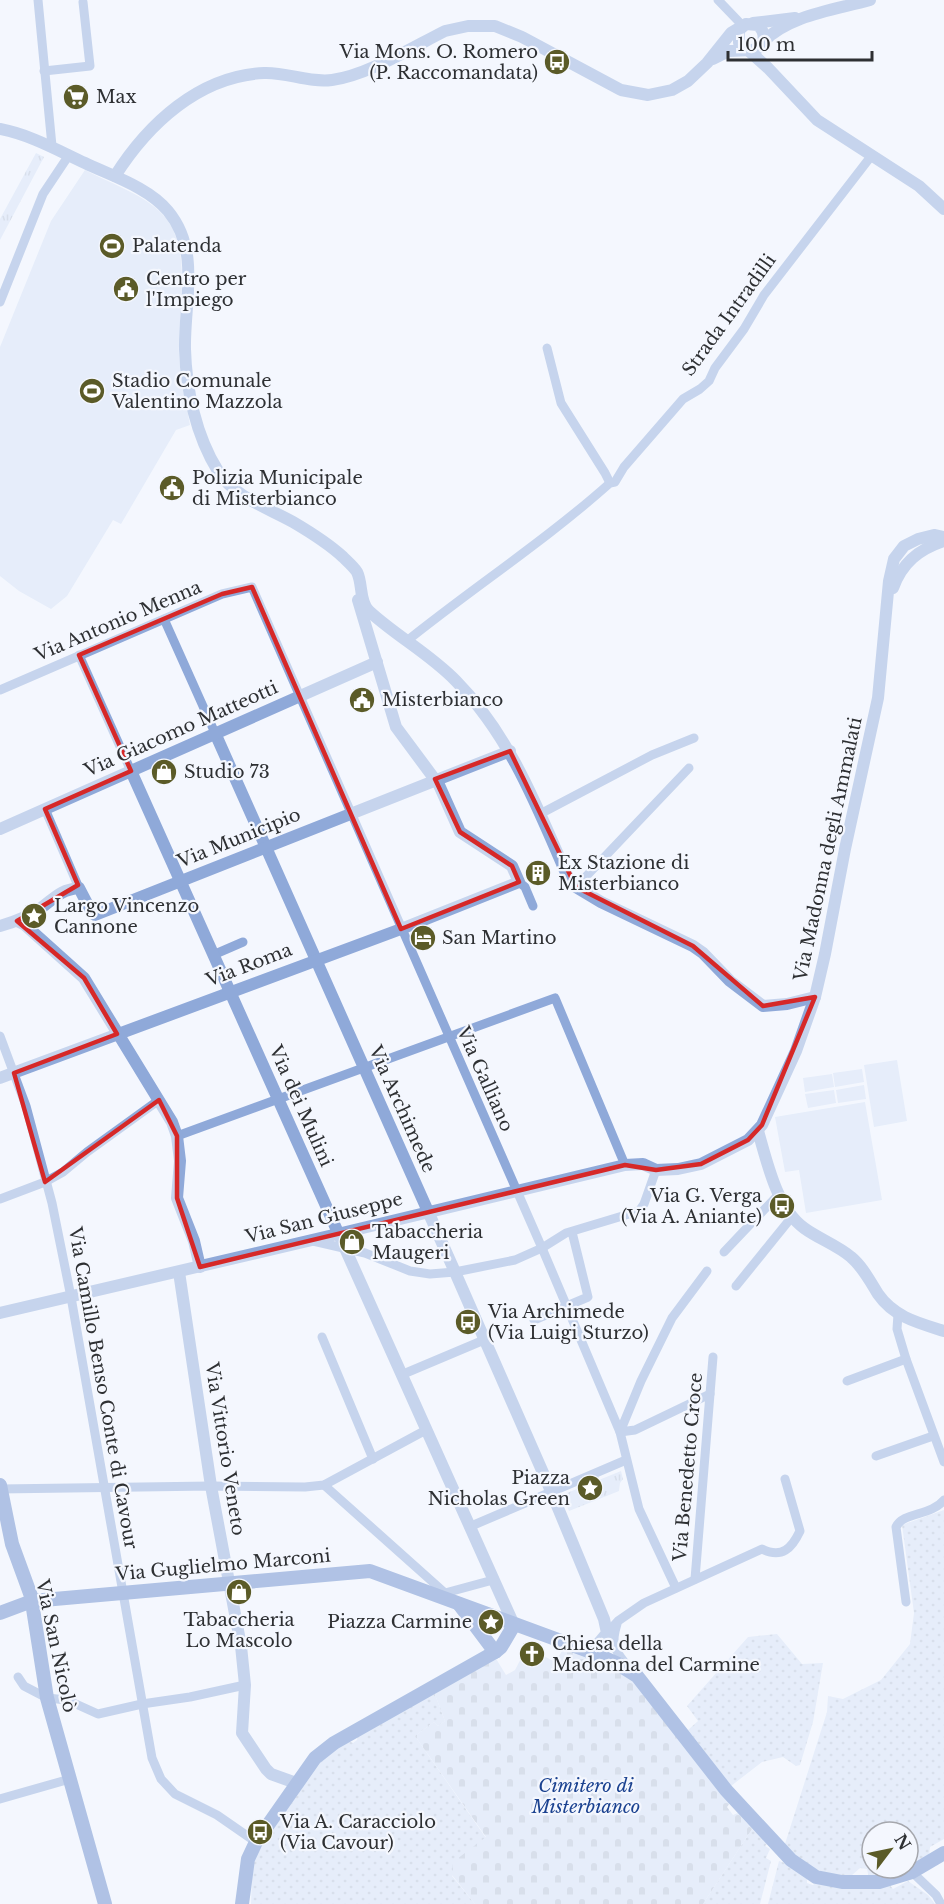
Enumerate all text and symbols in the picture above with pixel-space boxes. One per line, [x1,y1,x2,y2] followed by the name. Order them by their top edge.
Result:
[728,24,872,62] scale bar
[737,34,795,56] text: 100 m
[339,41,538,84] place label: Via Mons. O. Romero (P. Raccomandata)
[542,47,572,77] bus stop icon: Via Mons. O. Romero (P. Raccomandata)
[61,82,91,112] supermarket icon: Max
[96,86,137,108] place label: Max
[97,231,127,261] sports icon: Palatenda
[132,235,222,257] place label: Palatenda
[677,250,781,380] street label: Strada Intradilli
[146,268,247,311] place label: Centro per l'Impiego
[111,274,141,304] public building icon: Centro per l'Impiego
[111,370,282,413] place label: Stadio Comunale Valentino Mazzola
[77,376,107,406] sports icon: Stadio Comunale Valentino Mazzola
[192,467,363,510] place label: Polizia Municipale di Misterbianco
[157,473,187,503] public building icon: Polizia Municipale di Misterbianco
[30,576,205,666] street label: Via Antonio Menna
[80,676,281,782] street label: Via Giacomo Matteotti
[347,685,377,715] public building icon: Misterbianco
[382,689,503,711] place label: Misterbianco
[789,715,867,984] street label: Via Madonna degli Ammalati
[149,757,179,787] shop icon: Studio 73
[184,761,270,783] place label: Studio 73
[173,803,304,873] street label: Via Municipio
[558,852,689,895] place label: Ex Stazione di Misterbianco
[523,858,553,888] building icon: Ex Stazione di Misterbianco
[54,895,199,938] place label: Largo Vincenzo Cannone
[19,901,49,931] place icon: Largo Vincenzo Cannone
[408,923,438,953] hotel icon: San Martino
[442,927,556,949] place label: San Martino
[202,939,295,992] street label: Via Roma
[452,1022,518,1135] street label: Via Galliano
[264,1041,338,1170] street label: Via dei Mulini
[364,1041,440,1176] street label: Via Archimede
[621,1185,762,1228] place label: Via G. Verga (Via A. Aniante)
[242,1188,405,1248] street label: Via San Giuseppe
[767,1191,797,1221] bus stop icon: Via G. Verga (Via A. Aniante)
[372,1221,483,1264] place label: Tabaccheria Maugeri
[64,1224,142,1551] street label: Via Camillo Benso Conte di Cavour
[337,1227,367,1257] shop icon: Tabaccheria Maugeri
[487,1301,649,1344] place label: Via Archimede (Via Luigi Sturzo)
[453,1307,483,1337] bus stop icon: Via Archimede (Via Luigi Sturzo)
[200,1360,250,1537] street label: Via Vittorio Veneto
[669,1372,707,1563] street label: Via Benedetto Croce
[428,1467,570,1510] place label: Piazza Nicholas Green
[575,1473,605,1503] place icon: Piazza Nicholas Green
[114,1545,331,1585] street label: Via Guglielmo Marconi
[31,1577,81,1715] street label: Via San Nicolò
[224,1577,254,1607] shop icon: Tabaccheria Lo Mascolo
[476,1607,506,1637] place icon: Piazza Carmine
[184,1609,295,1652] place label: Tabaccheria Lo Mascolo
[327,1611,472,1633] place label: Piazza Carmine
[552,1633,760,1676] place label: Chiesa della Madonna del Carmine
[517,1639,547,1669] church icon: Chiesa della Madonna del Carmine
[531,1775,640,1818] park label: Cimitero di Misterbianco
[279,1811,436,1854] place label: Via A. Caracciolo (Via Cavour)
[245,1817,275,1847] bus stop icon: Via A. Caracciolo (Via Cavour)
[860,1820,920,1880] north arrow
[890,1830,915,1854] text: N

